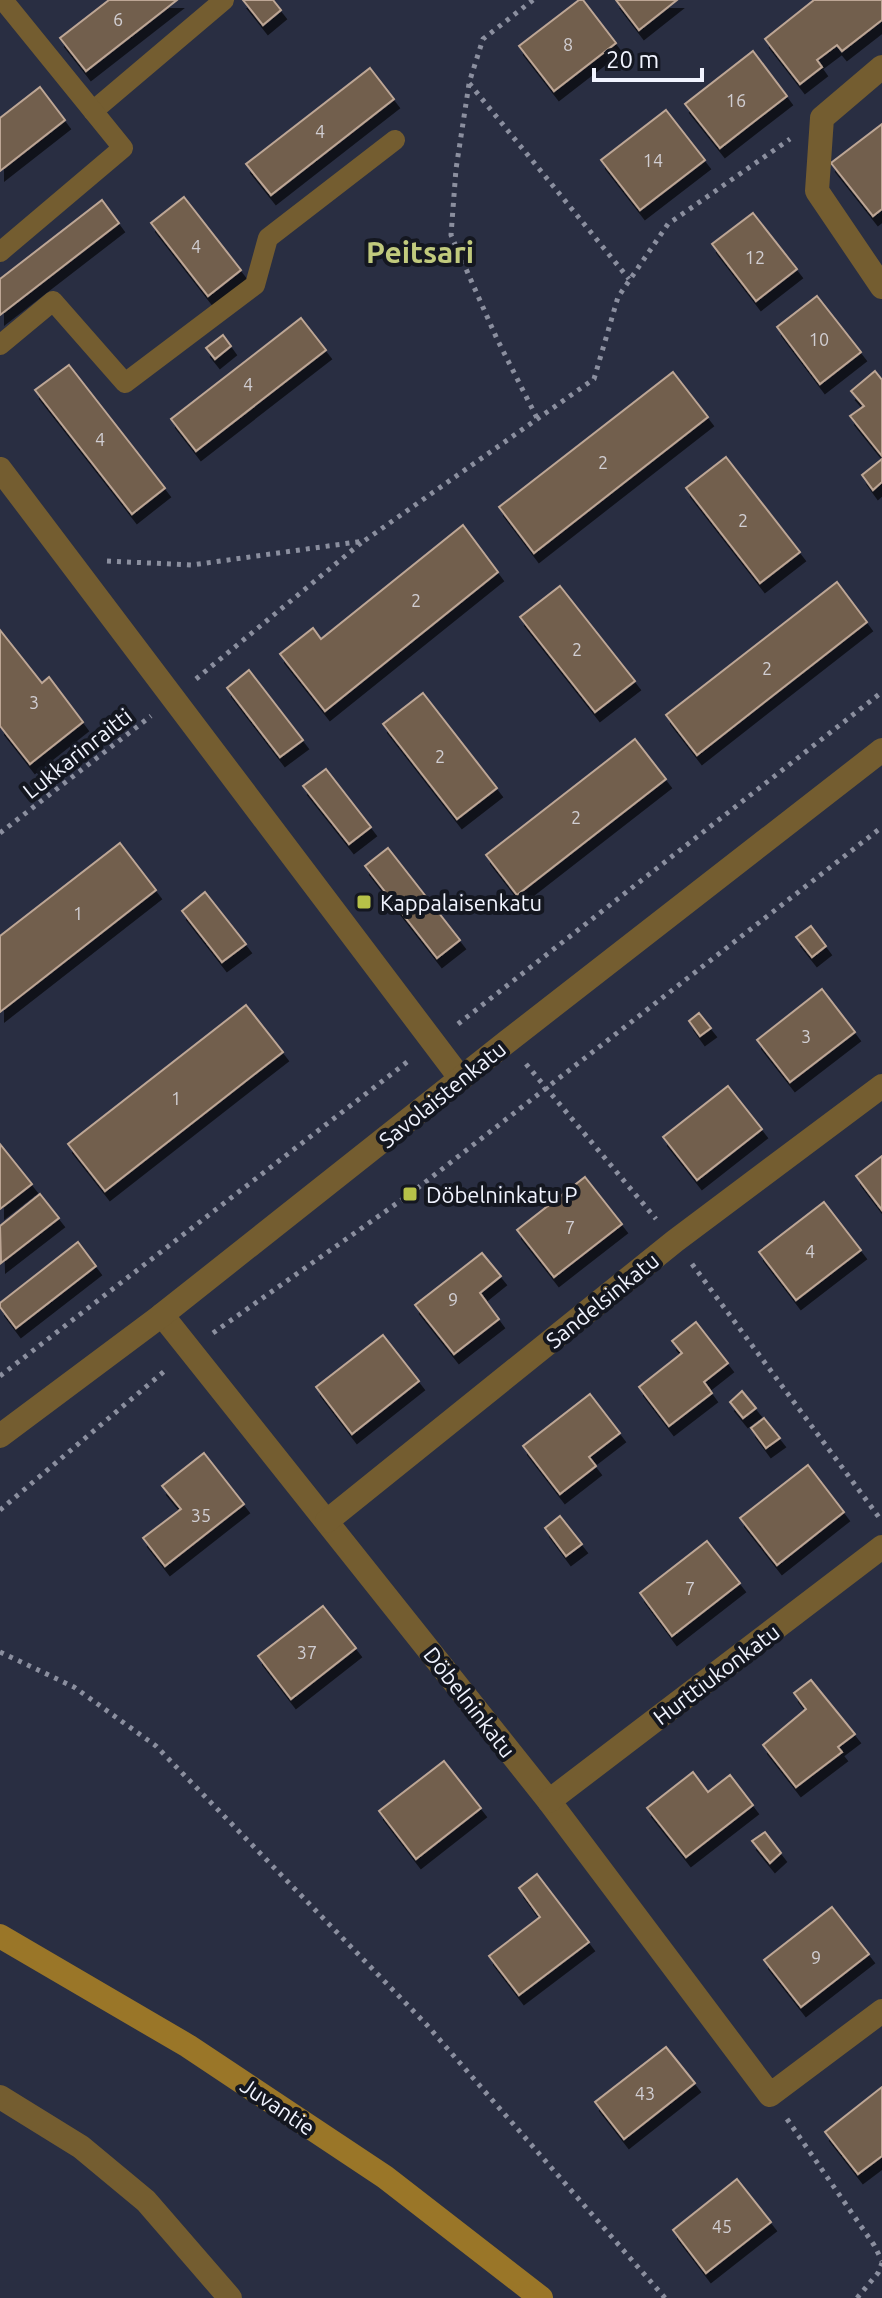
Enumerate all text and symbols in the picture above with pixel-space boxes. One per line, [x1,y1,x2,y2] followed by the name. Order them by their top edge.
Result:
[113,9,123,29] house number: 6
[594,32,702,82] scale bar
[563,34,573,54] house number: 8
[606,46,659,73] text: 20 m
[726,90,746,110] house number: 16
[315,121,325,141] house number: 4
[643,150,663,170] house number: 14
[366,235,474,269] district label: Peitsari
[191,236,201,256] house number: 4
[745,247,765,267] house number: 12
[809,329,829,349] house number: 10
[243,374,253,394] house number: 4
[95,429,105,449] house number: 4
[598,452,608,472] house number: 2
[738,510,748,530] house number: 2
[411,590,421,610] house number: 2
[572,639,582,659] house number: 2
[762,658,772,678] house number: 2
[29,692,39,712] house number: 3
[18,703,136,803] street label: Lukkarinraitti
[435,746,445,766] house number: 2
[571,807,581,827] house number: 2
[380,890,542,915] place label: Kappalaisenkatu
[355,893,373,911] marker: Kappalaisenkatu
[73,903,83,923] house number: 1
[801,1026,811,1046] house number: 3
[374,1035,510,1153] street label: Savolaistenkatu
[171,1088,181,1108] house number: 1
[426,1182,577,1207] place label: Döbelninkatu P
[401,1185,419,1203] marker: Döbelninkatu P
[565,1217,575,1237] house number: 7
[805,1241,815,1261] house number: 4
[541,1247,663,1353] street label: Sandelsinkatu
[448,1289,458,1309] house number: 9
[191,1505,211,1525] house number: 35
[685,1578,695,1598] house number: 7
[648,1619,784,1729] street label: Hurttiukonkatu
[297,1642,317,1662] house number: 37
[419,1642,521,1762] street label: Döbelninkatu
[811,1947,821,1967] house number: 9
[236,2072,320,2140] street label: Juvantie
[635,2083,655,2103] house number: 43
[712,2216,732,2236] house number: 45

